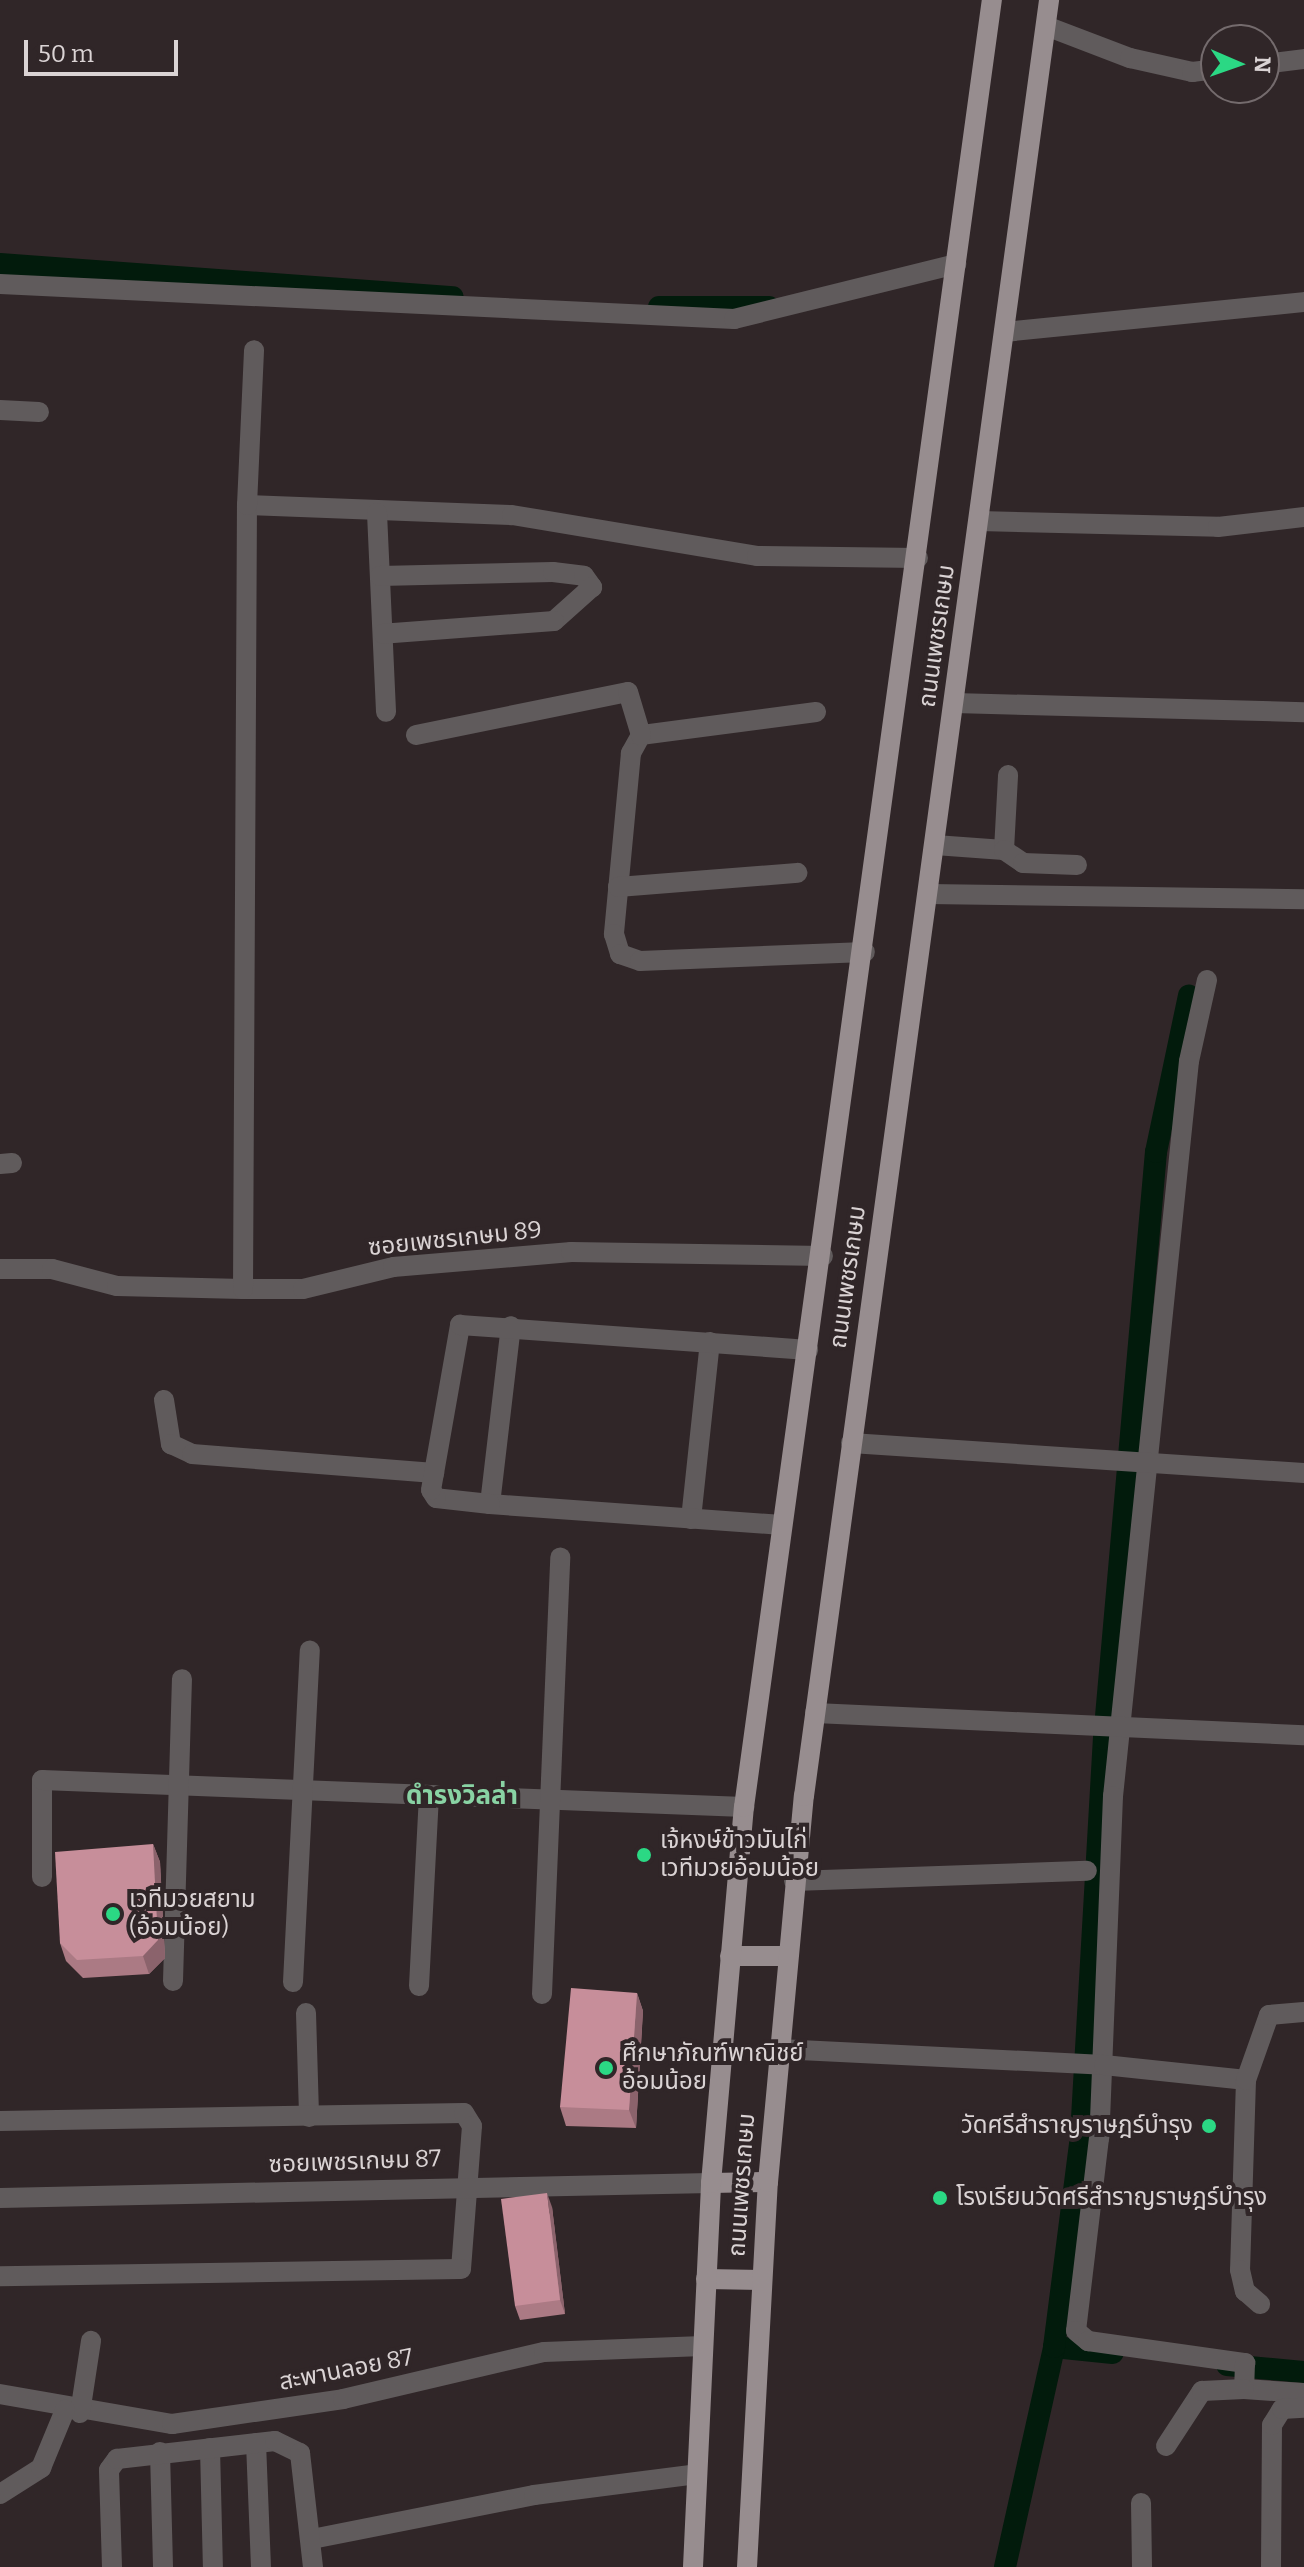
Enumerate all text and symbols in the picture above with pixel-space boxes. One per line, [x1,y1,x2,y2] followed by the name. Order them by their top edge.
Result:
[28,24,182,74] scale bar
[1200,24,1280,104] north arrow
[38,40,94,68] text: 50 m
[1249,56,1276,74] text: N
[913,563,961,709] street label: ถนนเพชรเกษม
[824,1204,872,1350] street label: ถนนเพชรเกษม
[367,1216,543,1262] street label: ซอยเพชรเกษม 89
[406,1780,518,1812] district label: ดำรงวิลล่า
[660,1827,819,1883] place label: เจ้หงษ์ข้าวมันไก่ เวทีมวยอ้อมน้อย
[635,1846,653,1864] marker: เจ้หงษ์ข้าวมันไก่ เวทีมวยอ้อมน้อย
[129,1886,256,1942] place label: เวทีมวยสยาม (อ้อมน้อย)
[104,1905,122,1923] marker: เวทีมวยสยาม (อ้อมน้อย)
[622,2040,804,2096] place label: ศึกษาภัณฑ์พาณิชย์ อ้อมน้อย
[597,2059,615,2077] marker: ศึกษาภัณฑ์พาณิชย์ อ้อมน้อย
[723,2112,761,2258] street label: ถนนเพชรเกษม
[961,2112,1193,2140] place label: วัดศรีสําราญราษฎร์บํารุง
[1200,2117,1218,2135] marker: วัดศรีสําราญราษฎร์บํารุง
[268,2145,442,2179] street label: ซอยเพชรเกษม 87
[956,2184,1267,2212] place label: โรงเรียนวัดศรีสําราญราษฎร์บํารุง
[931,2189,949,2207] marker: โรงเรียนวัดศรีสําราญราษฎร์บํารุง
[277,2343,415,2397] street label: สะพานลอย 87

